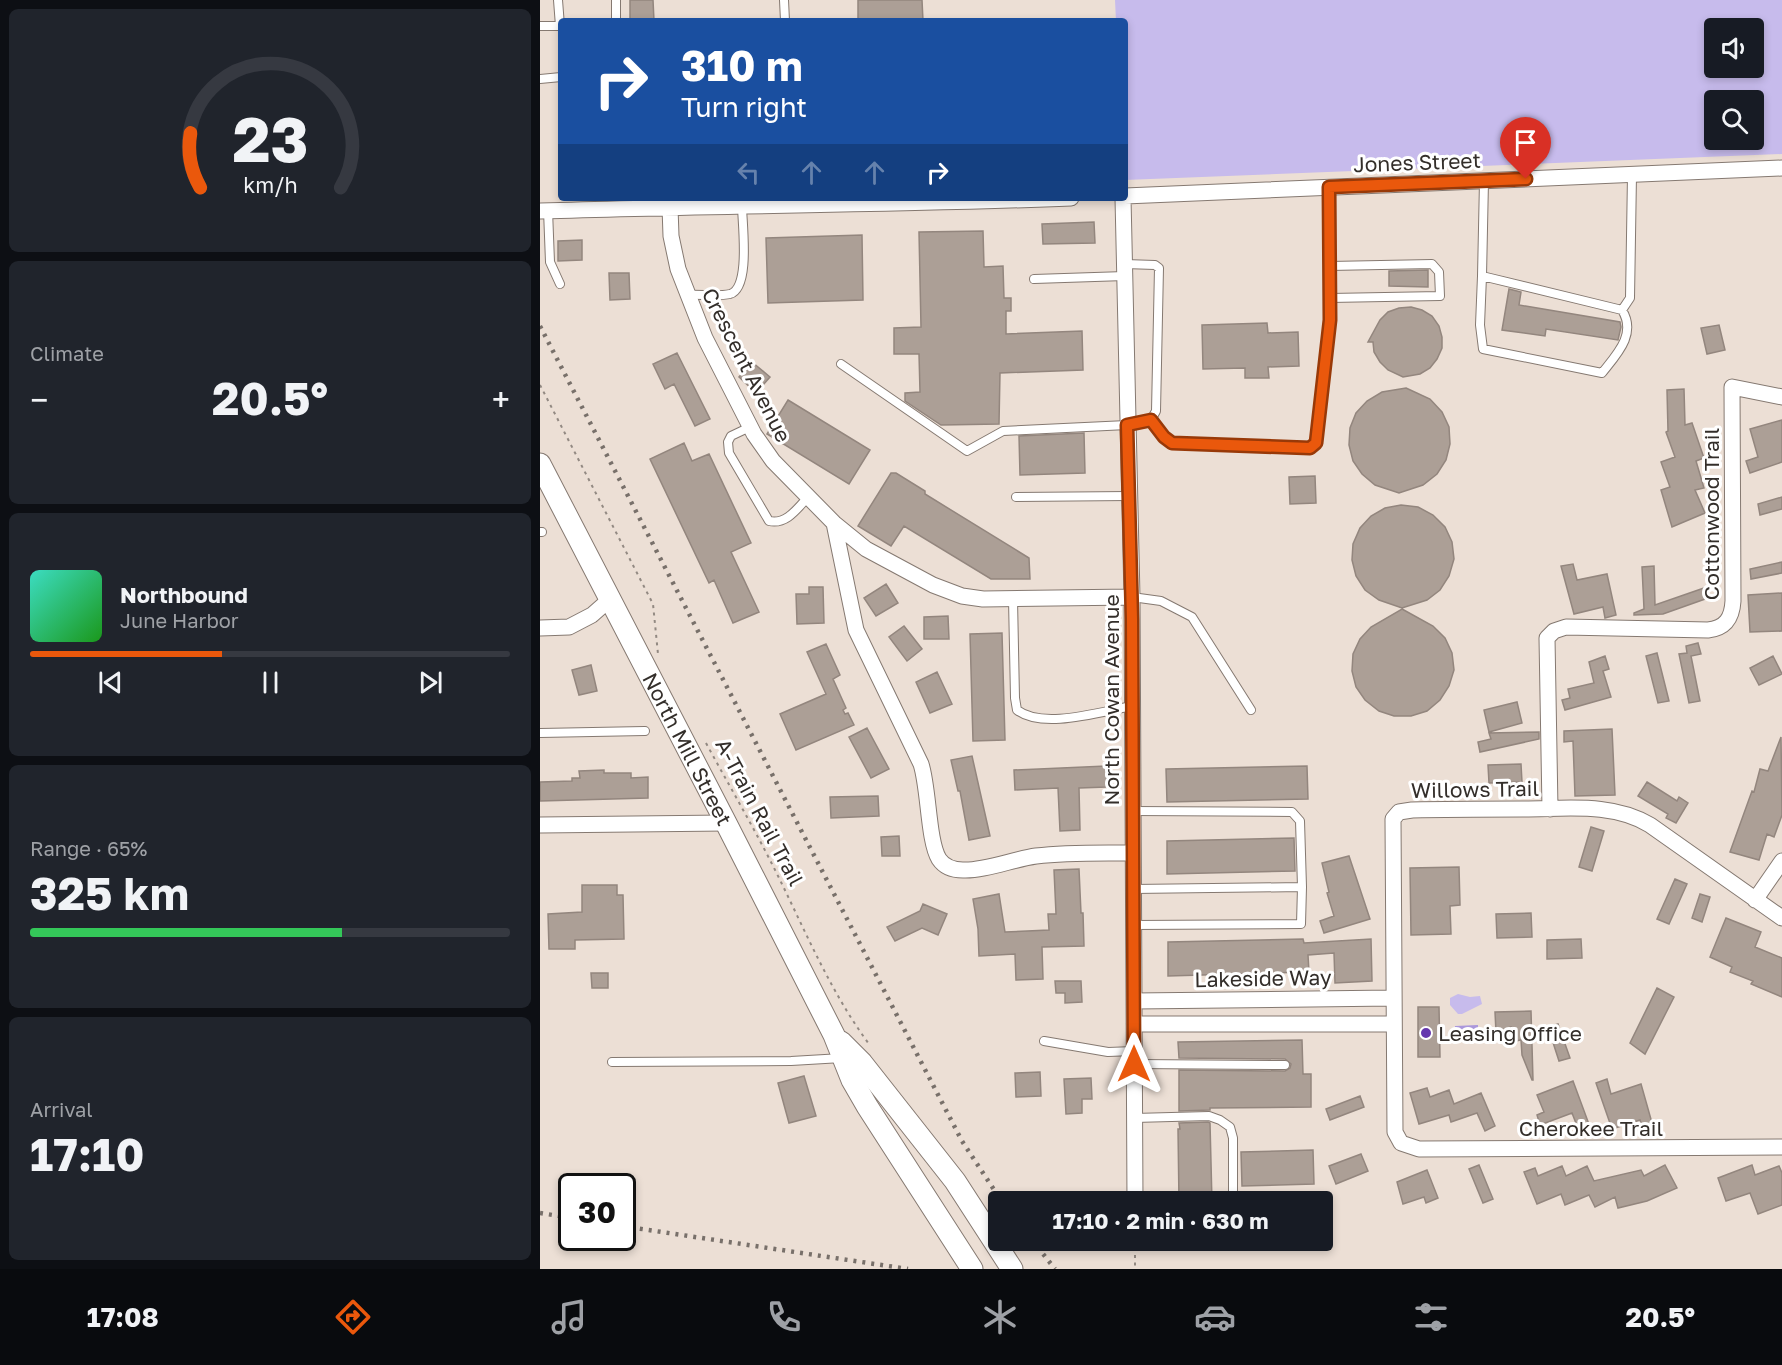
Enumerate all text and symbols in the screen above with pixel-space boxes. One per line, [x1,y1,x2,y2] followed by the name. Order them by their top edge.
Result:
[1704,18,1764,150] map controls
[1704,18,1764,78] button: sound
[681,40,803,90] text: 310 m
[582,42,660,120] icon: right
[1704,90,1764,150] button: search
[681,91,807,123] text: Turn right
[232,101,308,176] text: 23
[1500,117,1551,179] pin
[1509,126,1542,159] icon: arrive
[1353,147,1481,177] street label: Jones Street
[732,156,765,189] icon: left
[795,156,828,189] icon: ahead
[858,156,891,189] icon: ahead
[921,156,954,189] icon: right
[243,172,297,198] text: km/h
[697,284,797,446] street label: Crescent Avenue
[30,341,104,365] text: Climate
[212,371,328,425] text: 20.5°
[30,380,48,419] text: −
[492,380,510,419] text: +
[1698,428,1724,600] street label: Cottonwood Trail
[120,581,248,608] text: Northbound
[1098,594,1124,806] street label: North Cowan Avenue
[120,608,239,632] text: June Harbor
[94,666,127,699] icon: previous
[254,666,287,699] icon: pause
[414,666,447,699] icon: next
[637,668,738,830] street label: North Mill Street
[710,734,810,890] street label: A-Train Rail Trail
[1411,775,1539,803] street label: Willows Trail
[30,836,147,860] text: Range · 65%
[30,866,189,920] text: 325 km
[1194,964,1332,992] street label: Lakeside Way
[1438,1020,1582,1046] place label: Leasing Office
[1419,1026,1433,1040] marker: Leasing Office
[1102,1032,1166,1096] position arrow
[30,1097,93,1121] text: Arrival
[1519,1115,1663,1141] street label: Cherokee Trail
[30,1127,145,1181] text: 17:10
[558,1173,636,1251] speed limit sign: 30
[1052,1207,1269,1234] text: 17:10 · 2 min · 630 m
[332,1296,374,1338] icon: directions
[548,1296,590,1338] icon: music
[763,1296,805,1338] icon: phone
[979,1296,1021,1338] icon: climate
[1194,1296,1236,1338] icon: car
[1410,1296,1452,1338] icon: filters
[87,1301,159,1333] text: 17:08
[1625,1301,1695,1333] text: 20.5°

